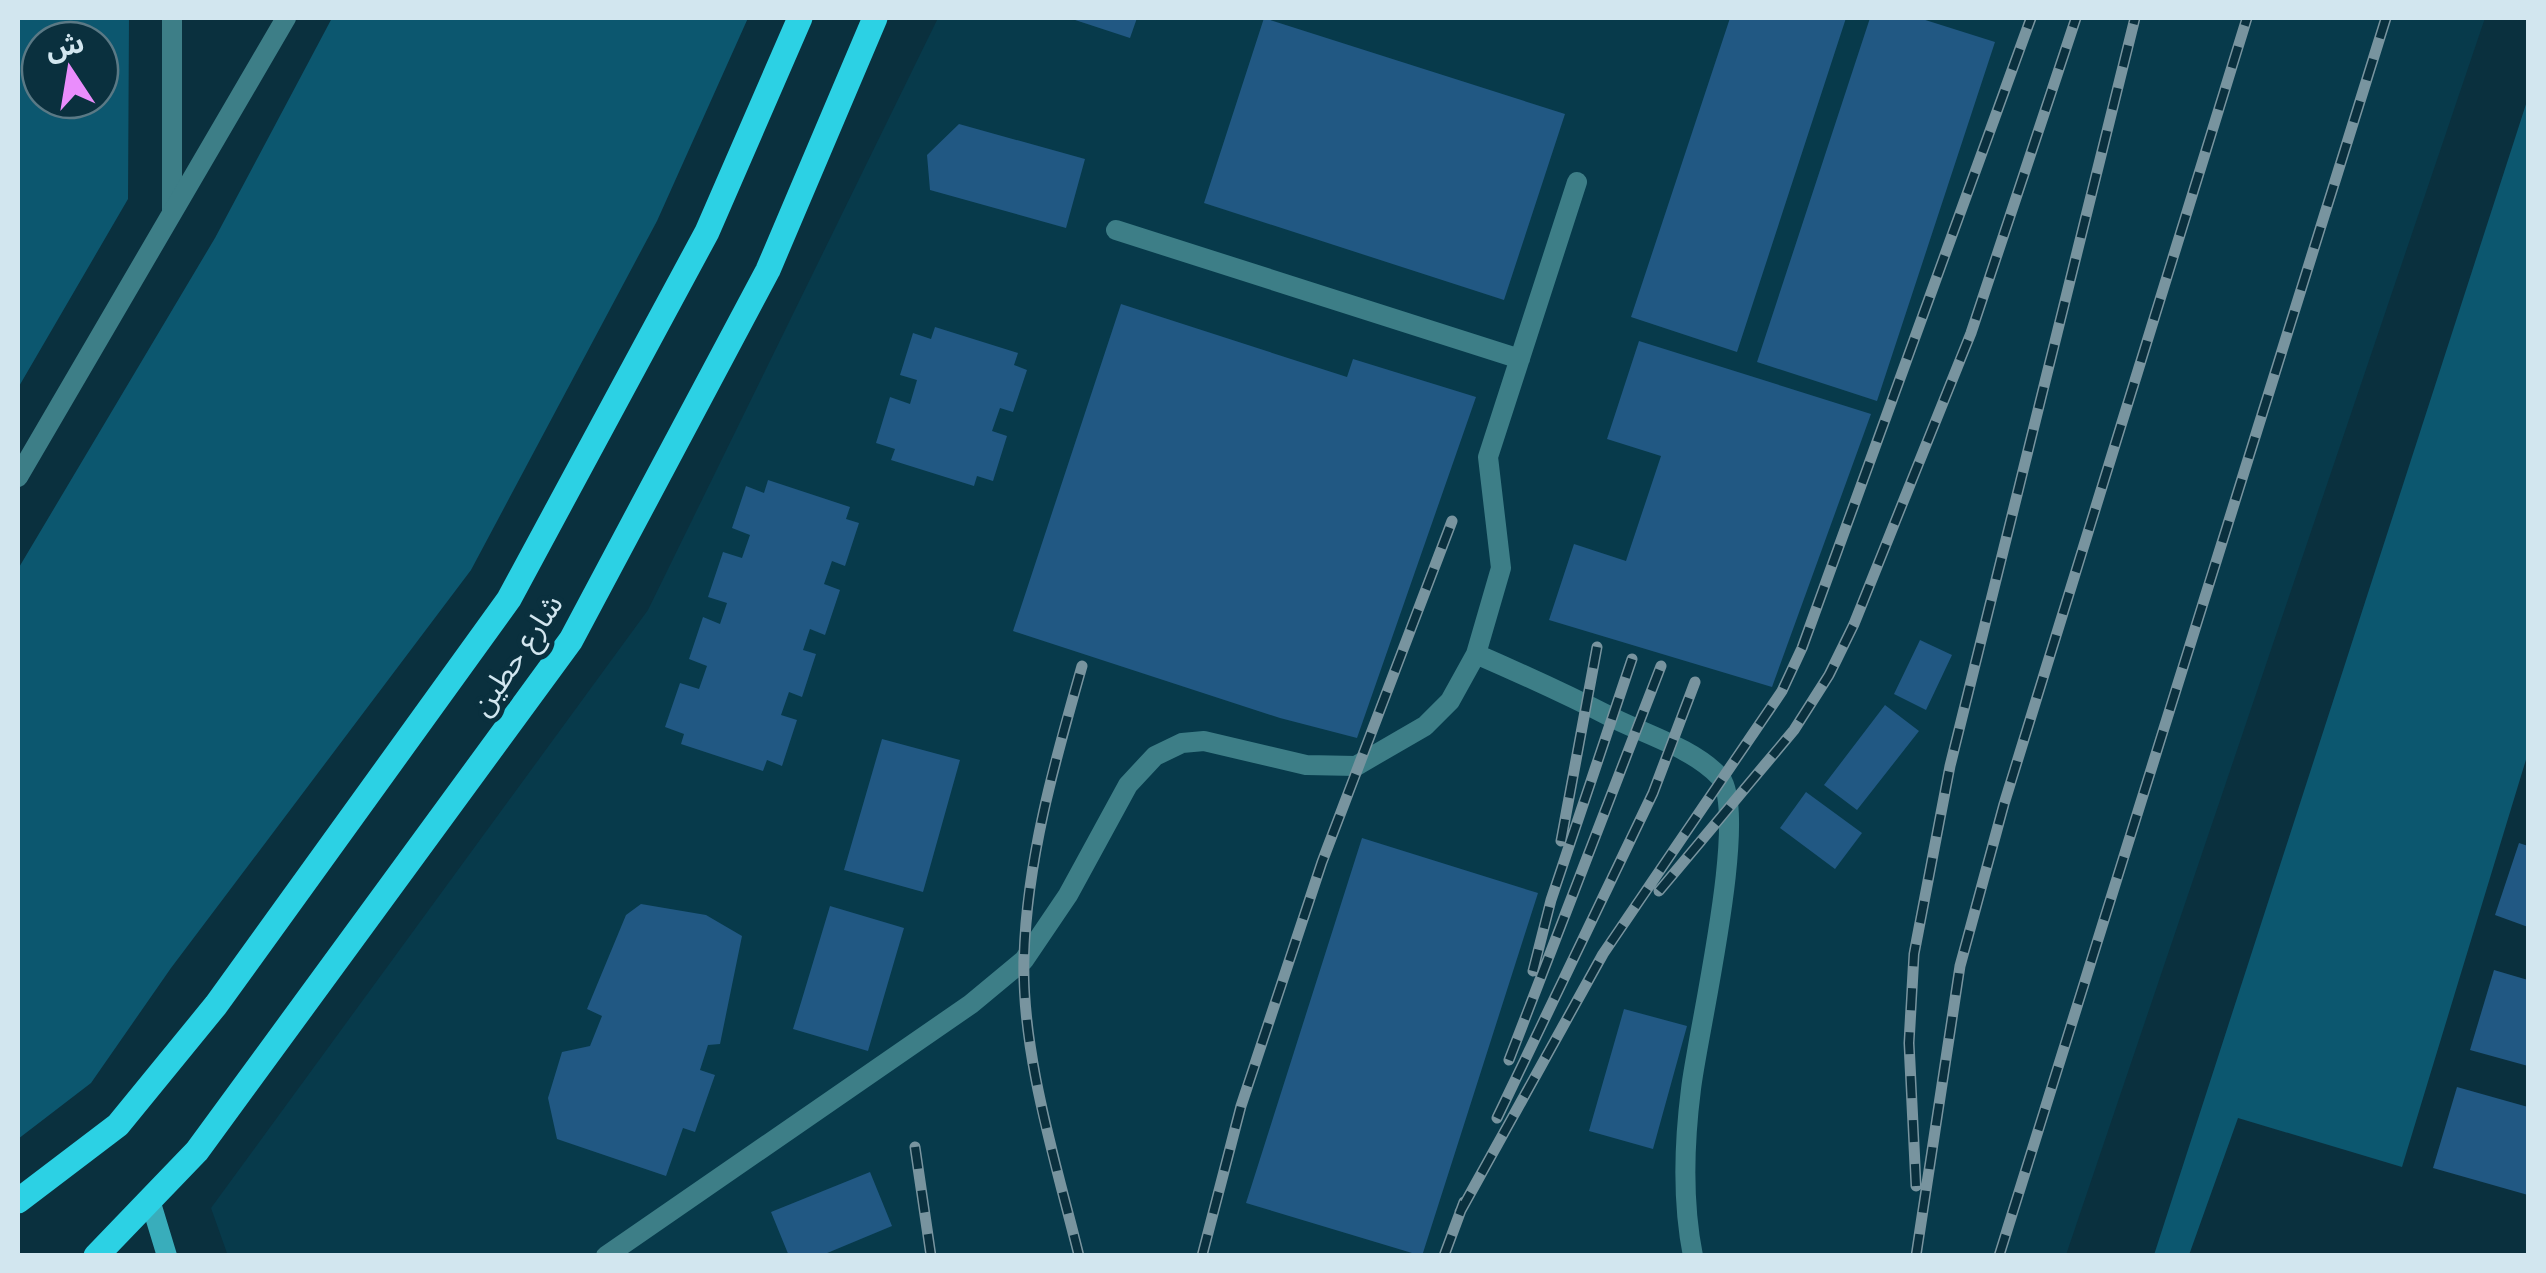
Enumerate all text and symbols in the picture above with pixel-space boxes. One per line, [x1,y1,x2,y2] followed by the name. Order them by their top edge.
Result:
[20,20,120,120] north arrow
[42,24,87,67] text: ش
[462,586,574,725] street label: شارع حطين

